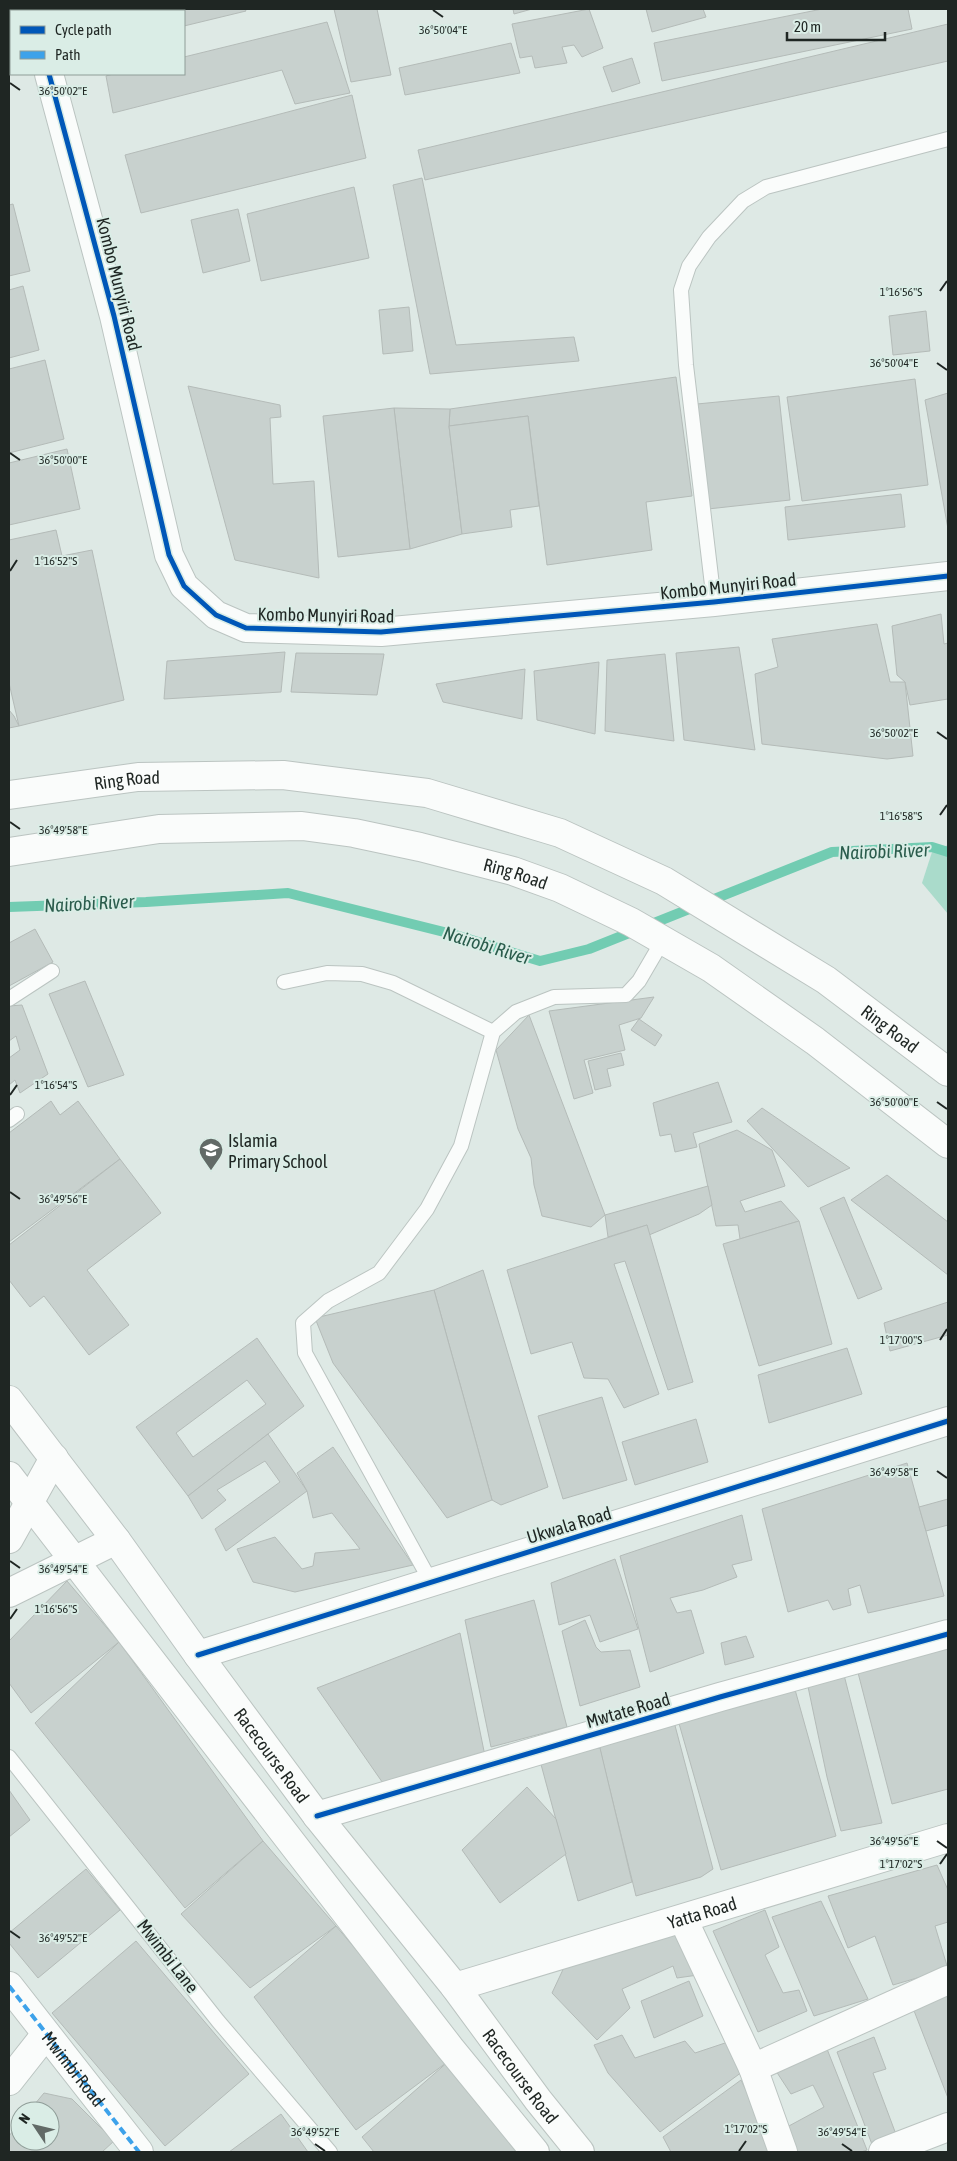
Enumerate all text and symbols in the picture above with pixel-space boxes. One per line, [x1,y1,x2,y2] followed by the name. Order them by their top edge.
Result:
[10,10,185,75] legend
[787,10,884,42] scale bar
[794,18,821,35] text: 20 m
[55,21,112,38] text: Cycle path
[419,23,467,37] text: 36°50'04"E
[55,46,81,63] text: Path
[39,84,87,98] text: 36°50'02"E
[92,215,146,353] street label: Kombo Munyiri Road
[880,285,922,299] text: 1°16'56"S
[870,356,918,370] text: 36°50'04"E
[39,453,87,467] text: 36°50'00"E
[35,554,77,568] text: 1°16'52"S
[659,568,797,604] street label: Kombo Munyiri Road
[257,603,395,627] street label: Kombo Munyiri Road
[870,726,918,740] text: 36°50'02"E
[92,766,160,794] street label: Ring Road
[880,809,922,823] text: 1°16'58"S
[39,823,87,837] text: 36°49'58"E
[839,838,931,864] water label: Nairobi River
[481,853,551,893] street label: Ring Road
[43,890,136,916] water label: Nairobi River
[441,921,535,969] water label: Nairobi River
[857,1000,923,1057] street label: Ring Road
[35,1078,77,1092] text: 1°16'54"S
[870,1095,918,1109] text: 36°50'00"E
[228,1130,328,1172] place label: Islamia Primary School
[198,1137,224,1171] school or university icon: Islamia Primary School
[39,1192,87,1206] text: 36°49'56"E
[880,1333,922,1347] text: 1°17'00"S
[870,1465,918,1479] text: 36°49'58"E
[524,1502,614,1548] street label: Ukwala Road
[39,1562,87,1576] text: 36°49'54"E
[35,1602,77,1616] text: 1°16'56"S
[584,1688,672,1732] street label: Mwtate Road
[230,1704,314,1807] street label: Racecourse Road
[870,1834,918,1848] text: 36°49'56"E
[880,1857,922,1871] text: 1°17'02"S
[665,1892,739,1933] street label: Yatta Road
[133,1915,203,1997] street label: Mwimbi Lane
[39,1931,87,1945] text: 36°49'52"E
[479,2025,563,2127] street label: Racecourse Road
[38,2027,110,2110] street label: Mwimbi Road
[10,2101,60,2151] north arrow
[15,2111,33,2127] text: N
[725,2122,767,2136] text: 1°17'02"S
[291,2125,339,2139] text: 36°49'52"E
[818,2125,866,2139] text: 36°49'54"E

